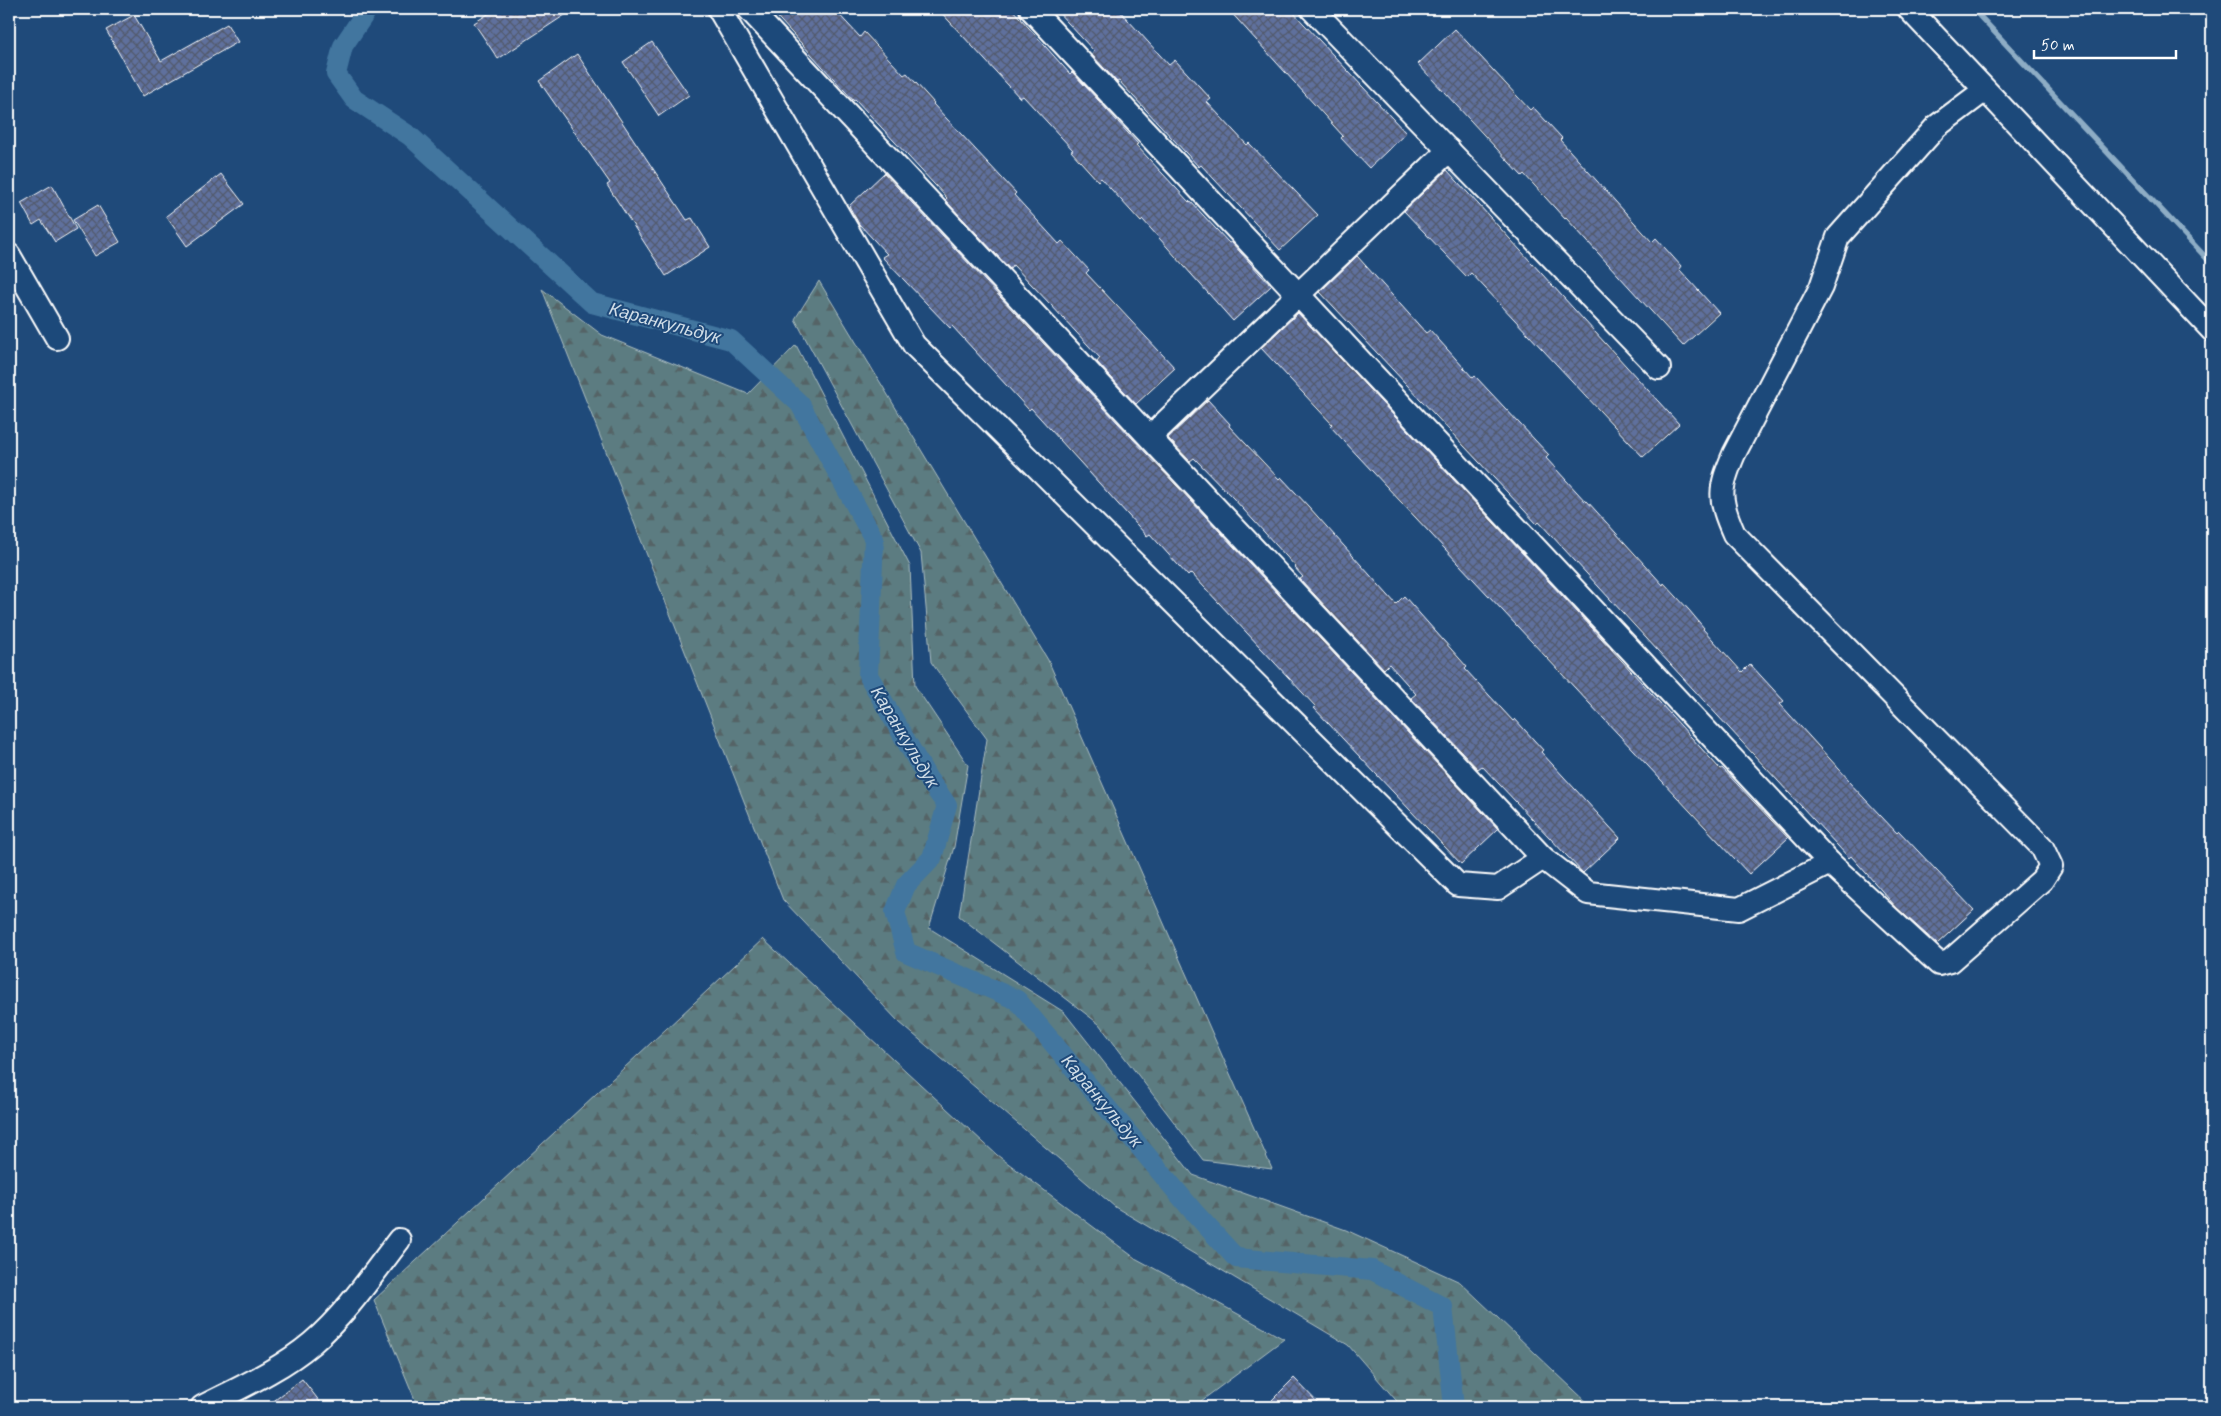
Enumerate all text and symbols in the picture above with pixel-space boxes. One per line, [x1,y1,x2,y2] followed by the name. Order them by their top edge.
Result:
[2034,28,2176,60] scale bar
[2041,36,2075,56] text: 50 m
[606,298,725,351] water label: Каранкульдук
[864,682,945,794] water label: Каранкульдук
[1055,1050,1148,1154] water label: Каранкульдук

